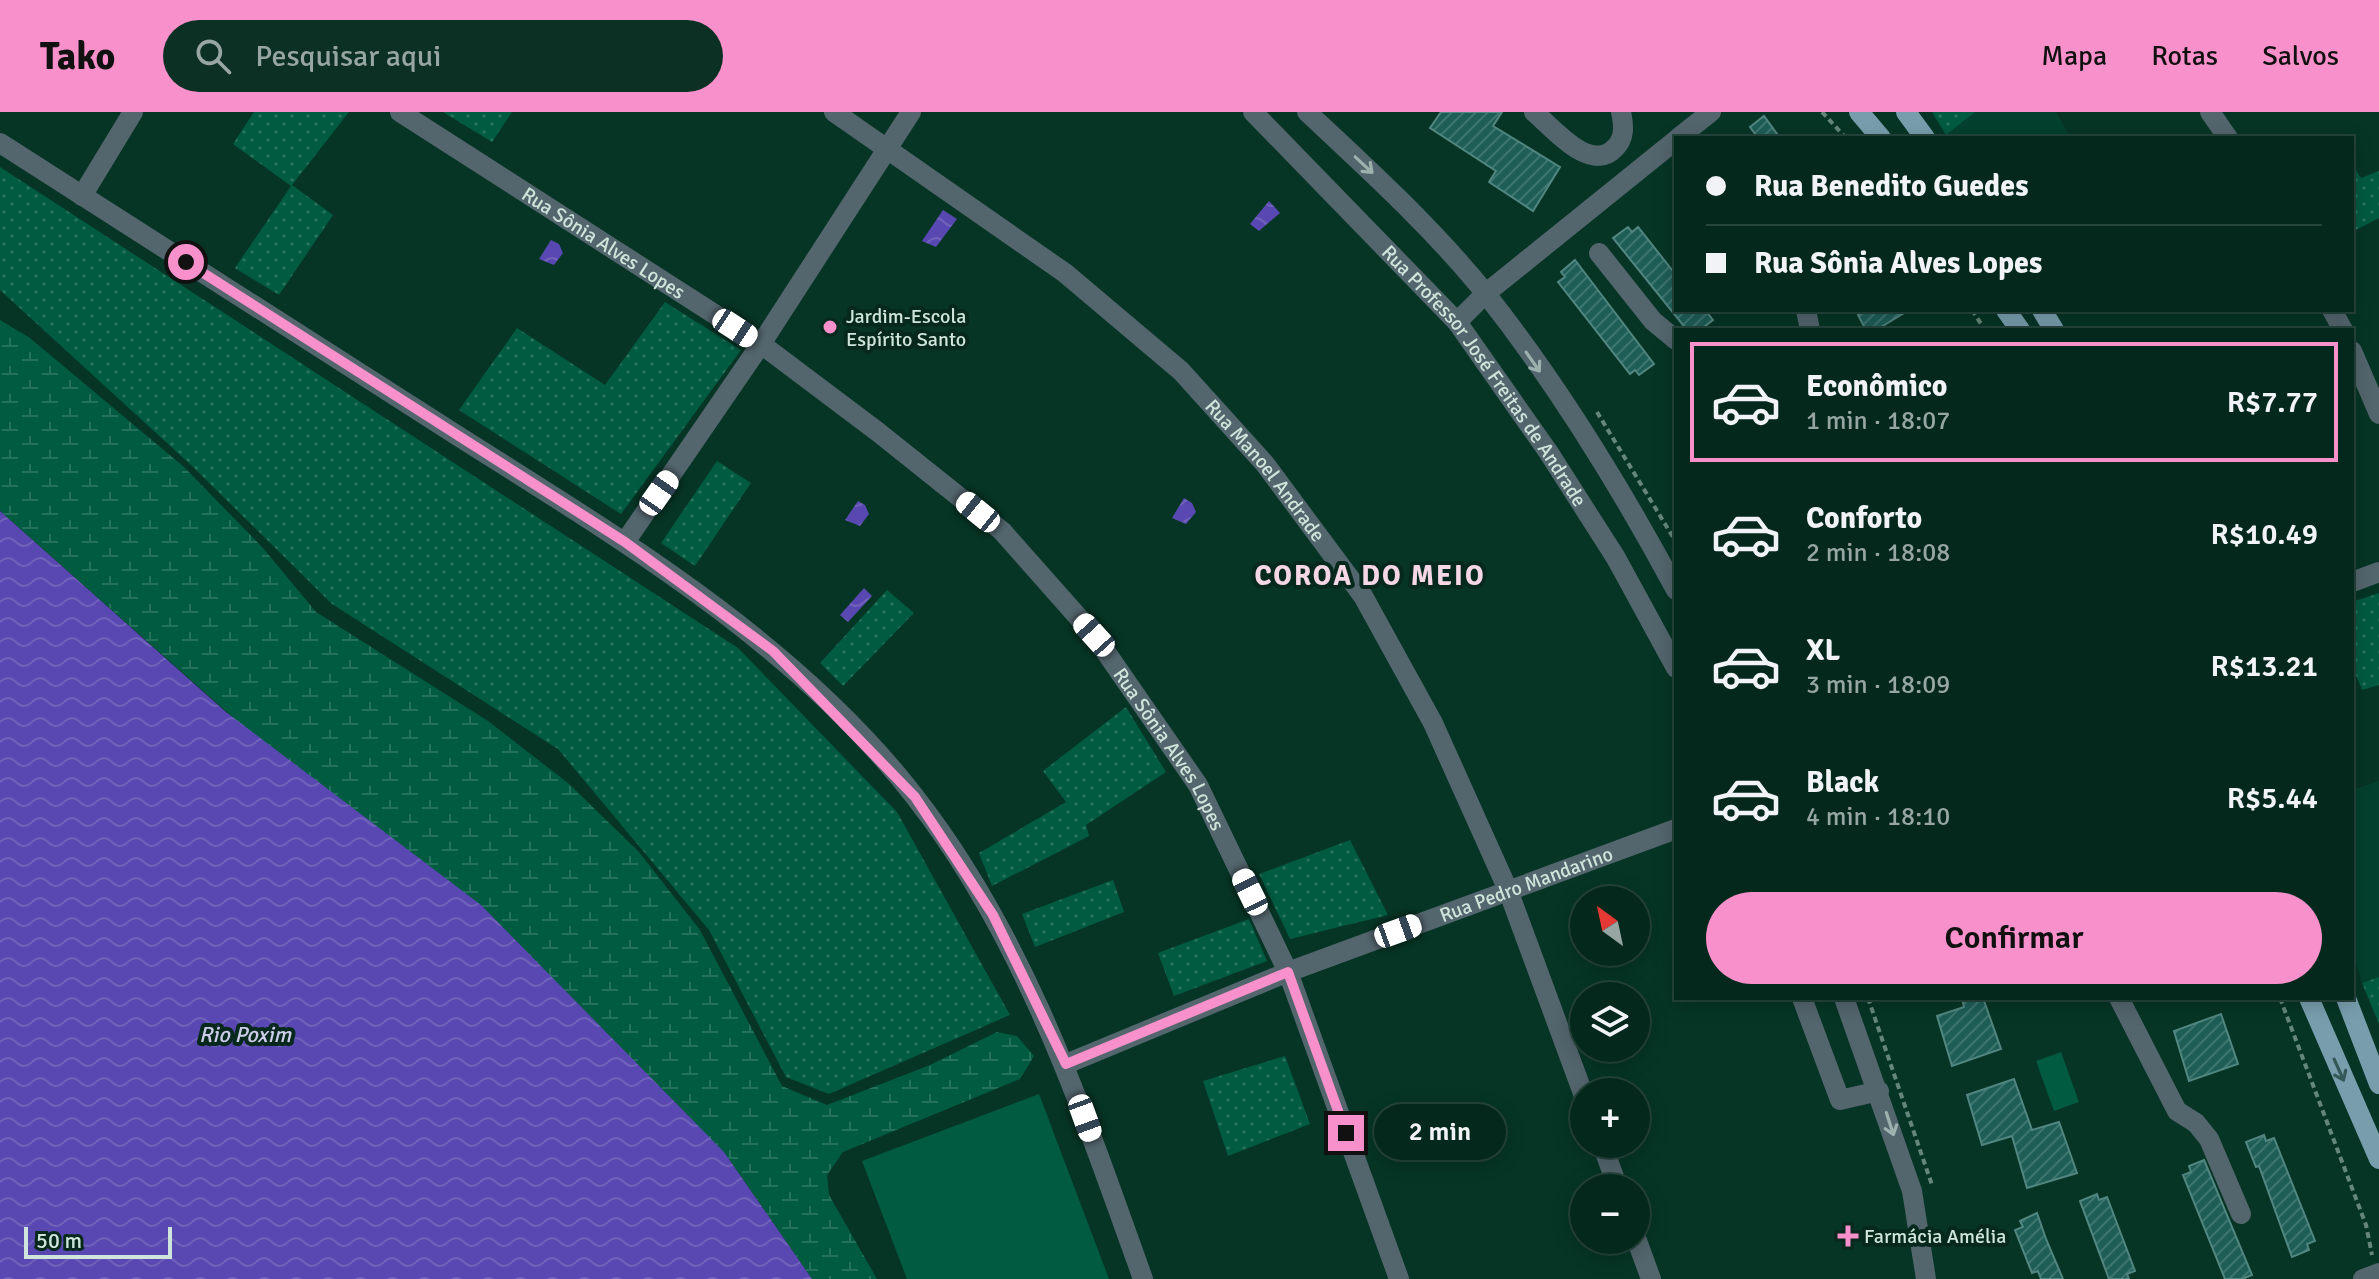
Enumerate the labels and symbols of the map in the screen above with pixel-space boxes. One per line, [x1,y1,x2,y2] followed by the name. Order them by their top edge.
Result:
[1354,156,1374,175] one-way arrow
[517,181,690,305] street label: Rua Sônia Alves Lopes
[1377,240,1592,511] street label: Rua Professor José Freitas de Andrade
[168,244,204,280] route start
[846,304,966,352] place label: Jardim-Escola Espírito Santo
[708,305,762,351] car
[821,318,839,336] marker: Jardim-Escola Espírito Santo
[1525,351,1541,373] one-way arrow
[1200,394,1331,547] street label: Rua Manoel Andrade
[635,466,683,520] car
[952,488,1004,536] car
[1254,559,1486,593] district label: COROA DO MEIO
[1069,609,1119,661] car
[1108,663,1231,835] street label: Rua Sônia Alves Lopes
[1436,841,1616,928] street label: Rua Pedro Mandarino
[1229,865,1271,919] car
[1570,886,1650,966] north arrow
[1371,912,1425,950] car
[199,1021,293,1048] water label: Rio Poxim
[2332,1058,2347,1082] one-way arrow
[1066,1091,1104,1145] car
[1374,1105,1506,1161] callout: 2 min
[1883,1111,1898,1136] one-way arrow
[1328,1115,1364,1151] route end
[24,1223,172,1259] scale bar
[1864,1224,2006,1249] place label: Farmácia Amélia
[1839,1227,1857,1245] marker: Farmácia Amélia

